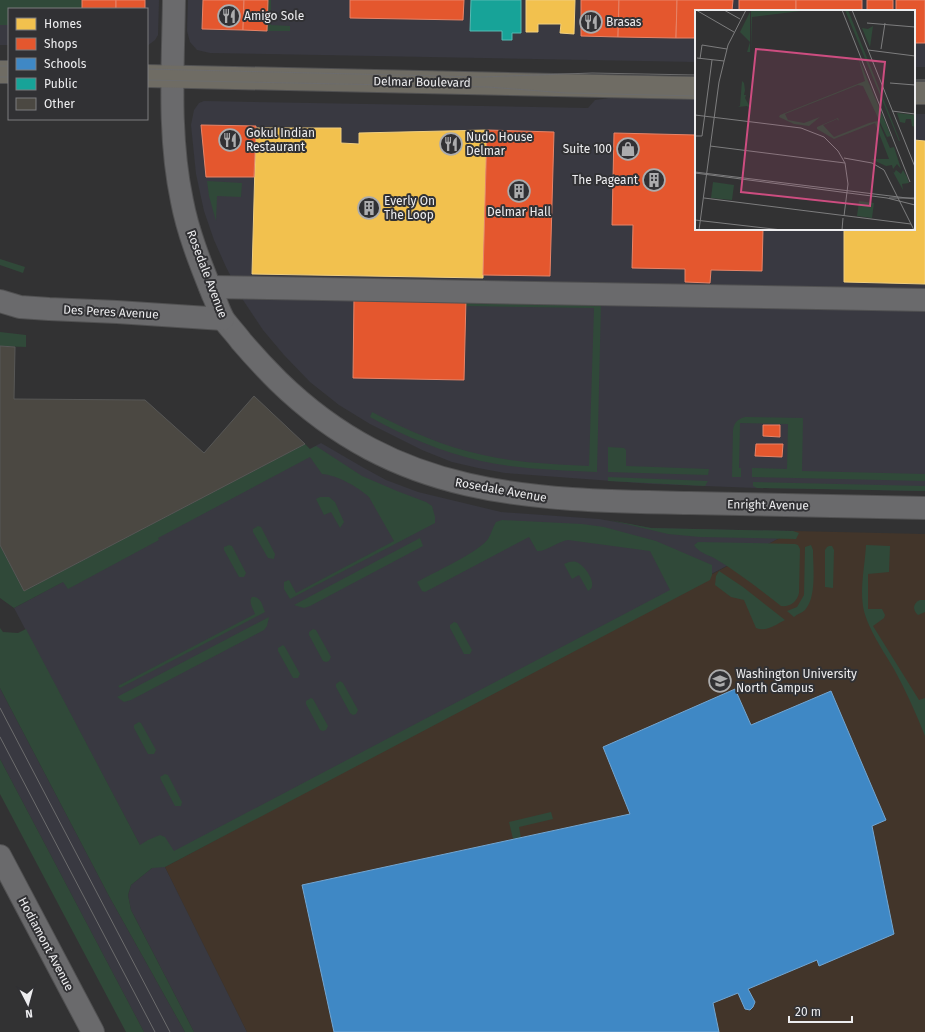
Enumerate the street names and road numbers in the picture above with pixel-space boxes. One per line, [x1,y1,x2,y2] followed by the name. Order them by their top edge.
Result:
[373,74,471,90] street label: Delmar Boulevard
[184,228,230,320] street label: Rosedale Avenue
[63,303,159,321] street label: Des Peres Avenue
[454,475,548,505] street label: Rosedale Avenue
[727,497,809,513] street label: Enright Avenue
[15,895,77,993] street label: Hodiamont Avenue

